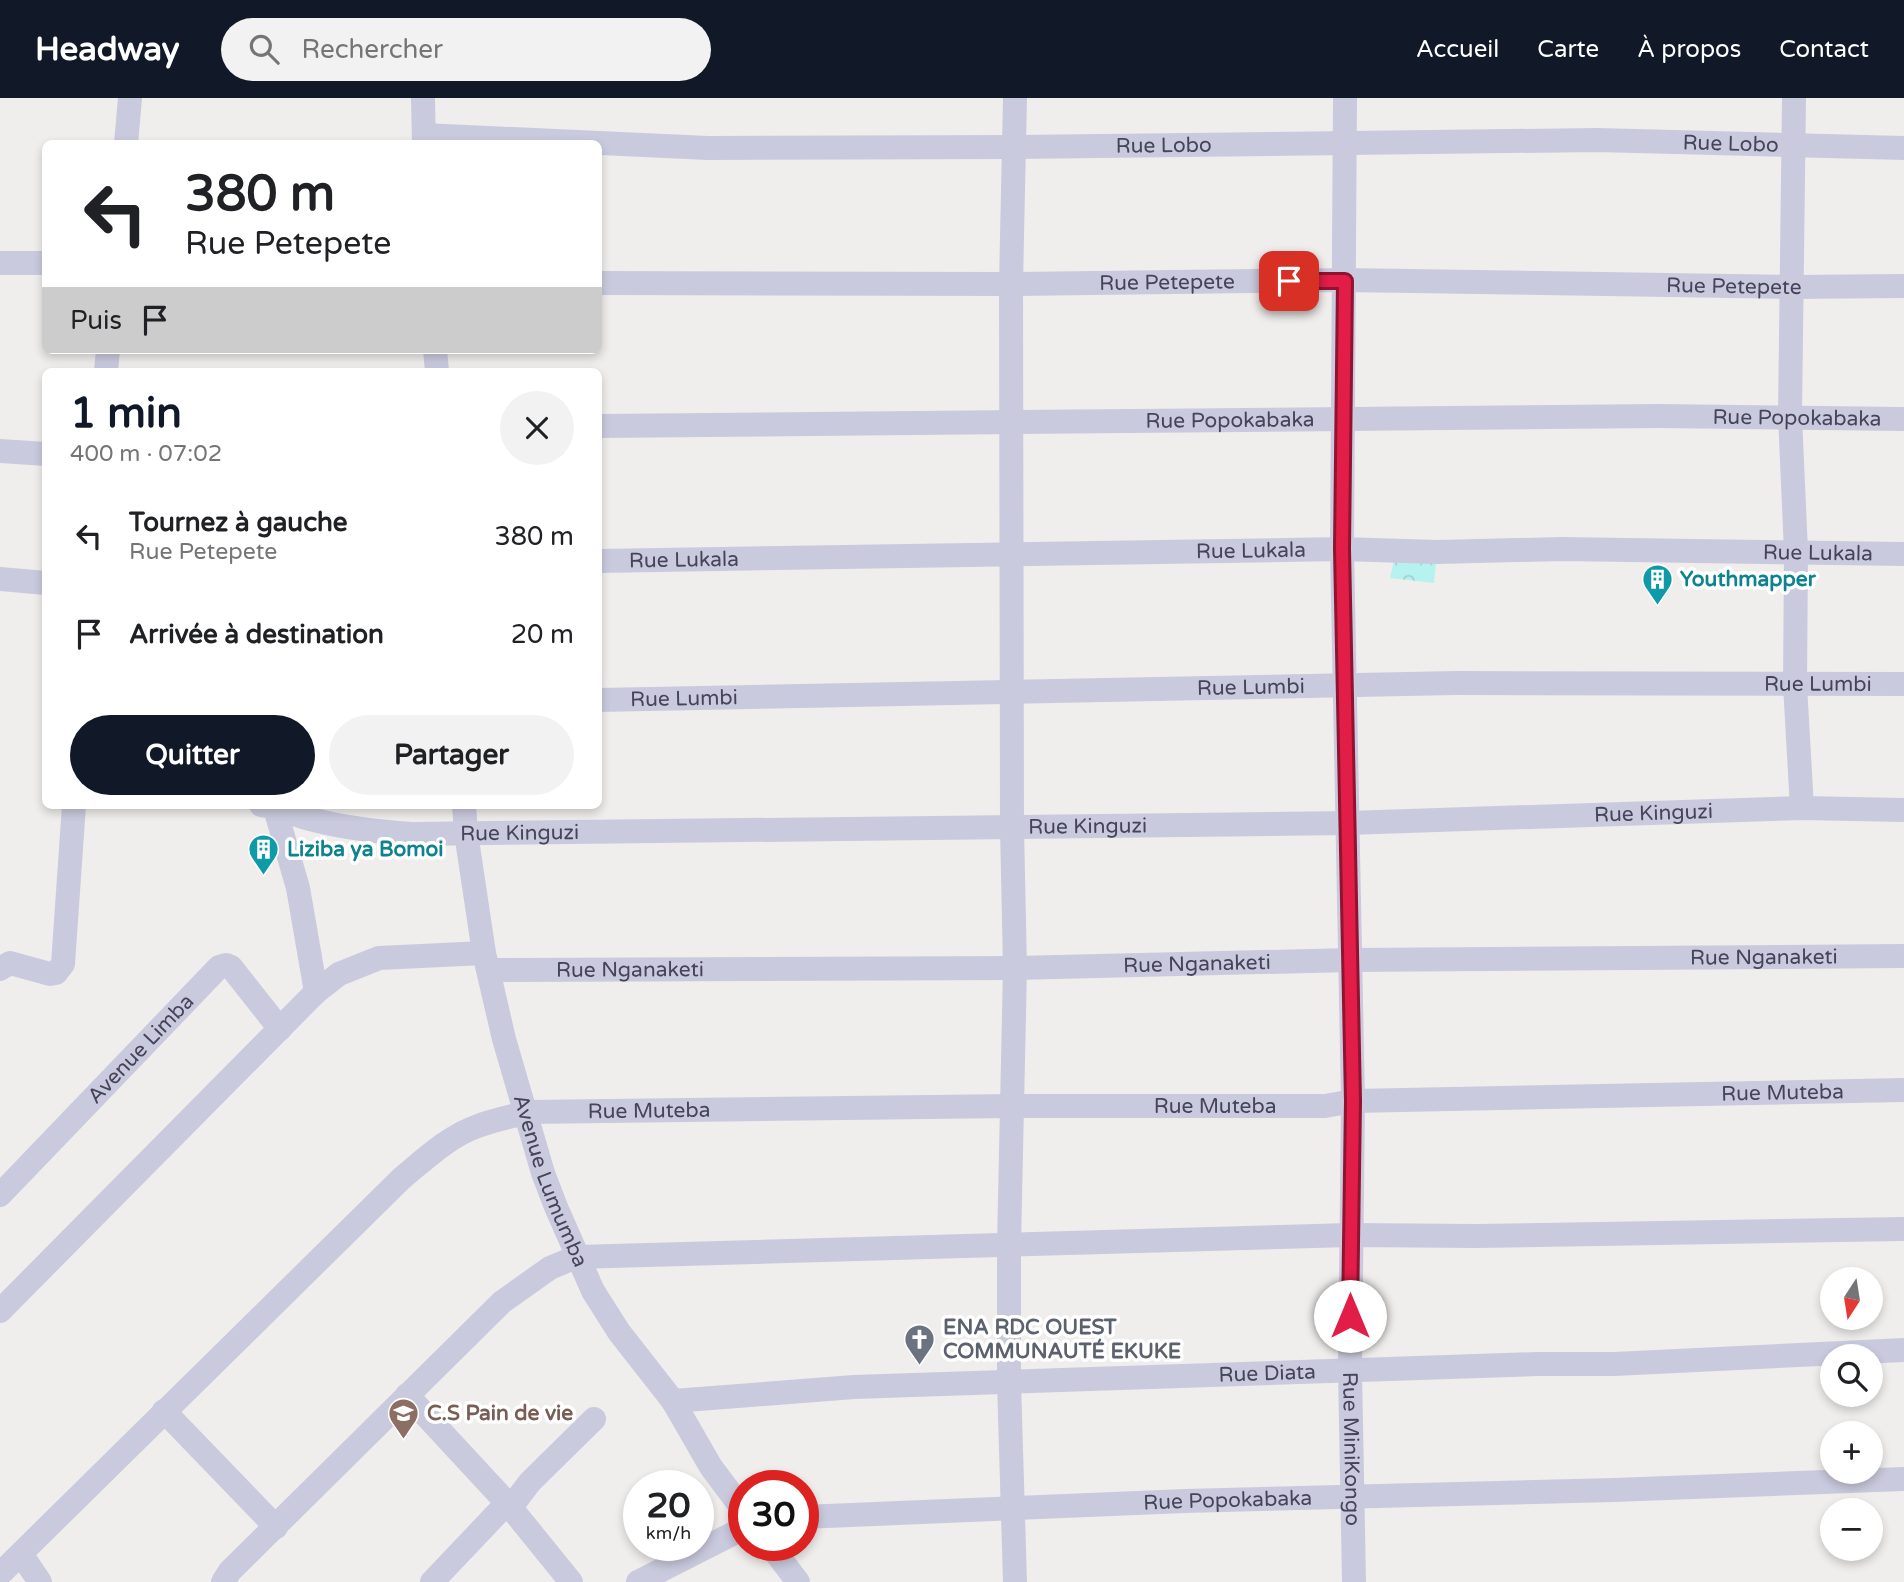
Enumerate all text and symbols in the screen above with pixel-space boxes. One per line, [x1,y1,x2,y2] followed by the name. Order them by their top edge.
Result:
[221,18,711,81] search box
[35,30,179,69] text: Headway
[245,30,283,68] icon: search
[301,34,443,65] text: Rechercher
[1416,35,1499,64] text: Accueil
[1537,35,1599,64] text: Carte
[1637,35,1741,64] text: À propos
[1779,35,1869,64] text: Contact
[1682,130,1779,158] street label: Rue Lobo
[1116,133,1212,159] street label: Rue Lobo
[185,165,335,224] text: 380 m
[70,168,161,259] icon: left
[185,225,391,263] text: Rue Petepete
[1259,251,1319,311] pin
[1270,262,1308,300] icon: arrive
[1099,269,1235,296] street label: Rue Petepete
[1666,273,1802,300] street label: Rue Petepete
[136,301,174,339] icon: arrive
[70,305,122,336] text: Puis
[70,388,182,439] text: 1 min
[500,391,574,465] button: close
[1712,405,1882,432] street label: Rue Popokabaka
[1145,407,1315,434] street label: Rue Popokabaka
[70,440,222,468] text: 400 m · 07:02
[129,507,348,538] text: Tournez à gauche
[70,517,108,555] icon: left
[494,521,574,552] text: 380 m
[129,538,277,566] text: Rue Petepete
[1196,538,1306,564] street label: Rue Lukala
[1763,540,1873,567] street label: Rue Lukala
[629,547,739,573] street label: Rue Lukala
[1640,562,1674,606] building icon: Youthmapper
[1680,567,1817,592] place label: Youthmapper
[70,615,108,653] icon: arrive
[129,619,384,650] text: Arrivée à destination
[511,619,574,650] text: 20 m
[1764,672,1872,697] street label: Rue Lumbi
[1197,674,1305,701] street label: Rue Lumbi
[630,685,738,712] street label: Rue Lumbi
[70,715,315,795] button: Quitter
[329,715,574,795] button: Partager
[1594,799,1713,828] street label: Rue Kinguzi
[1028,813,1147,840] street label: Rue Kinguzi
[460,820,579,846] street label: Rue Kinguzi
[247,832,281,876] building icon: Liziba ya Bomoi
[287,837,443,862] place label: Liziba ya Bomoi
[1690,944,1838,971] street label: Rue Nganaketi
[1123,950,1271,978] street label: Rue Nganaketi
[556,957,704,983] street label: Rue Nganaketi
[83,989,199,1109] street label: Avenue Limba
[1721,1079,1844,1107] street label: Rue Muteba
[508,1092,593,1271] street label: Avenue Lumumba
[1154,1094,1276,1119] street label: Rue Muteba
[588,1098,711,1124] street label: Rue Muteba
[1820,1267,1883,1330] north arrow
[1820,1267,1883,1561] map controls
[1313,1279,1387,1353] position arrow
[943,1315,1181,1364] place label: ENA RDC OUEST COMMUNAUTÉ EKUKE
[903,1322,937,1366] church icon: ENA RDC OUEST COMMUNAUTÉ EKUKE
[1820,1344,1883,1407] button: search
[1218,1359,1316,1388] street label: Rue Diata
[1337,1372,1365,1526] street label: Rue MiniKongo
[387,1396,421,1440] school or university icon: C.S Pain de vie
[427,1401,573,1426] place label: C.S Pain de vie
[1820,1421,1883,1484] button: +
[728,1470,819,1561] speed limit sign: 30
[647,1485,690,1527] text: 20
[1143,1486,1312,1516] street label: Rue Popokabaka
[1820,1498,1883,1561] button: −
[646,1522,691,1544] text: km/h

